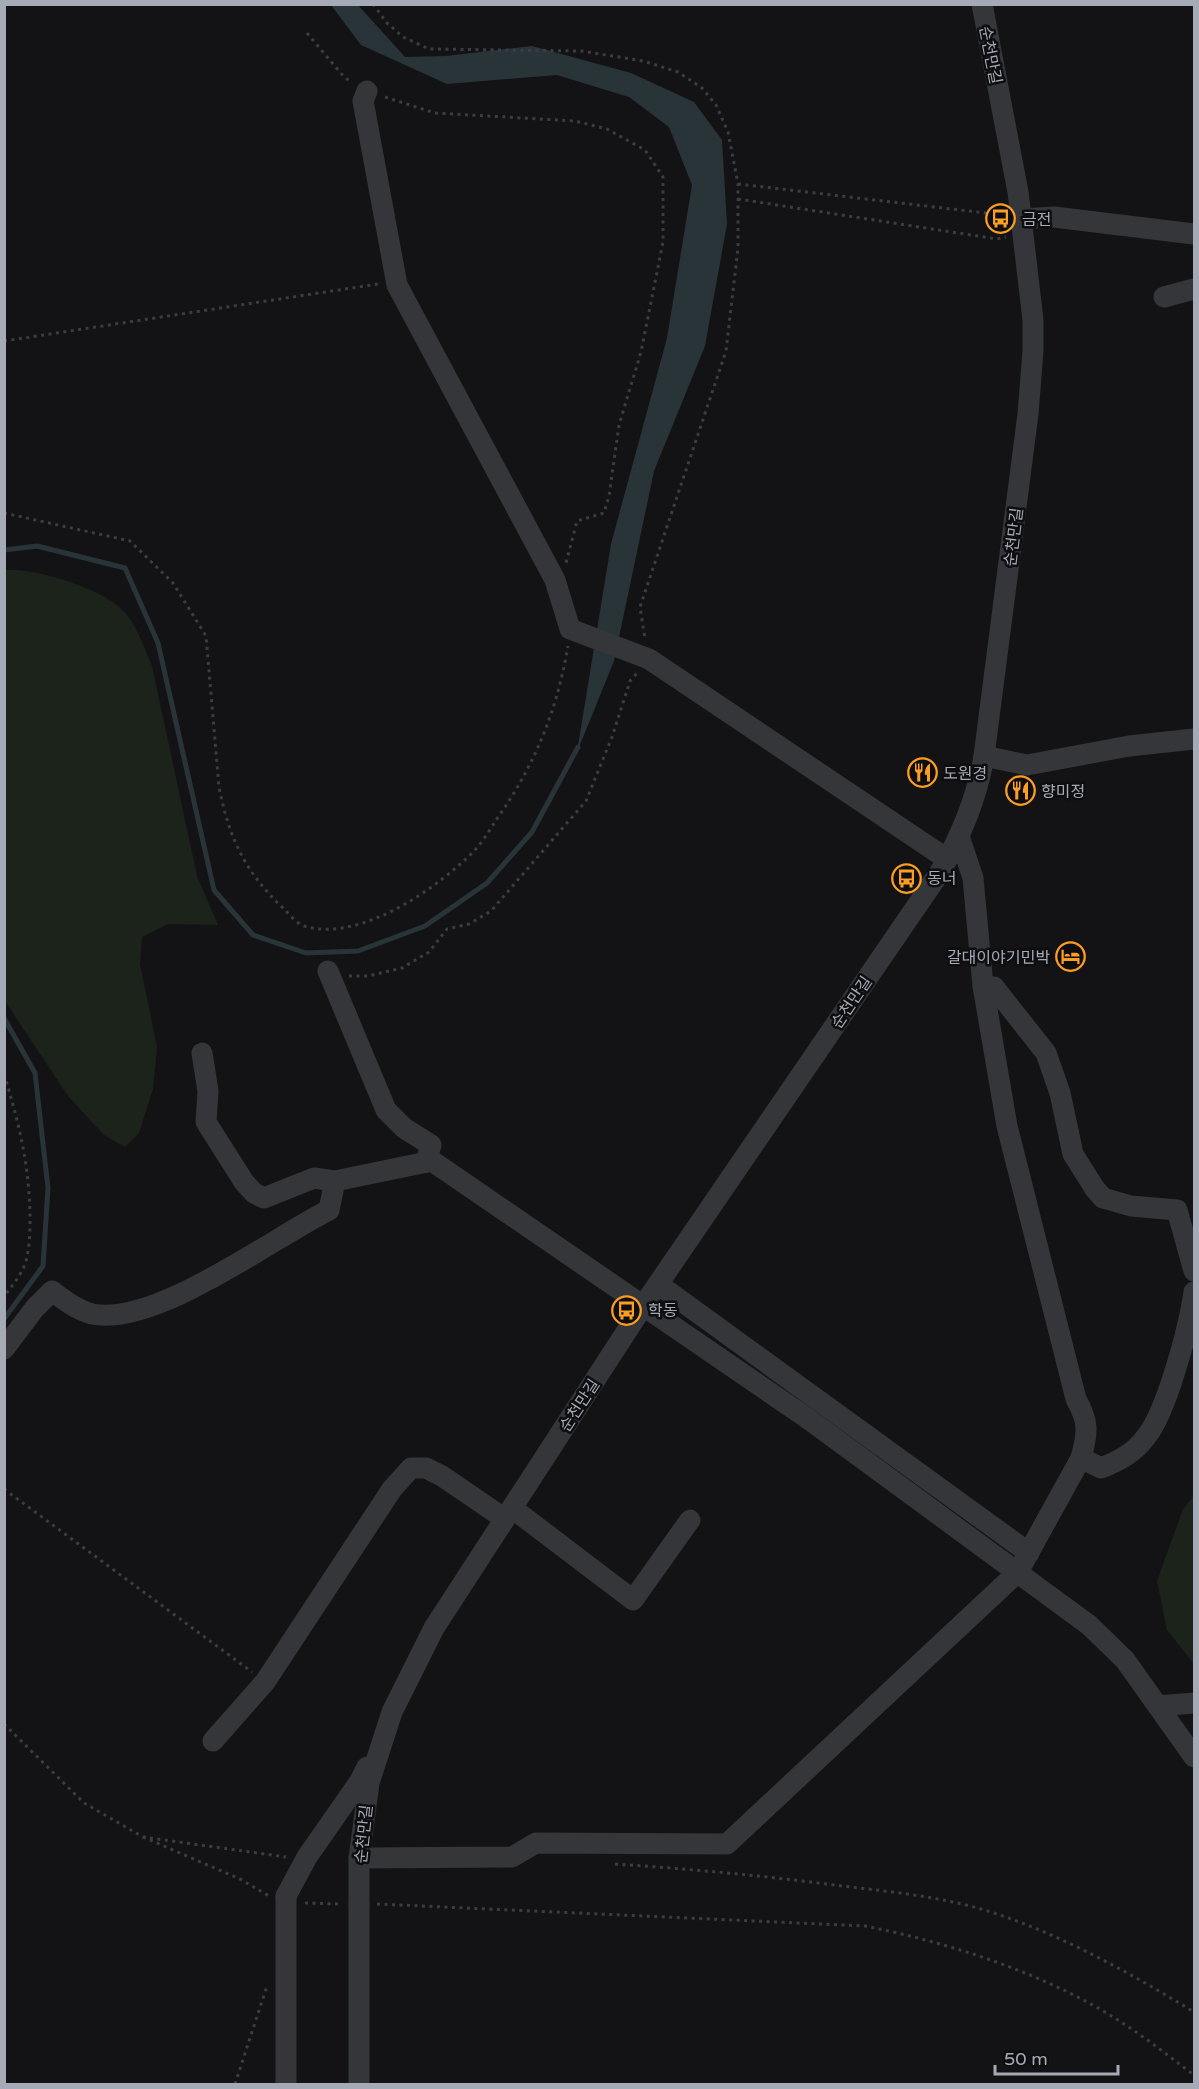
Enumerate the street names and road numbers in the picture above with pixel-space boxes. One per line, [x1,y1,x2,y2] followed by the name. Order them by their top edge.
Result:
[975,24,1005,86] street label: 순천만길
[1000,507,1028,568] street label: 순천만길
[827,973,877,1033] street label: 순천만길
[555,1375,604,1436] street label: 순천만길
[351,1804,377,1864] street label: 순천만길

